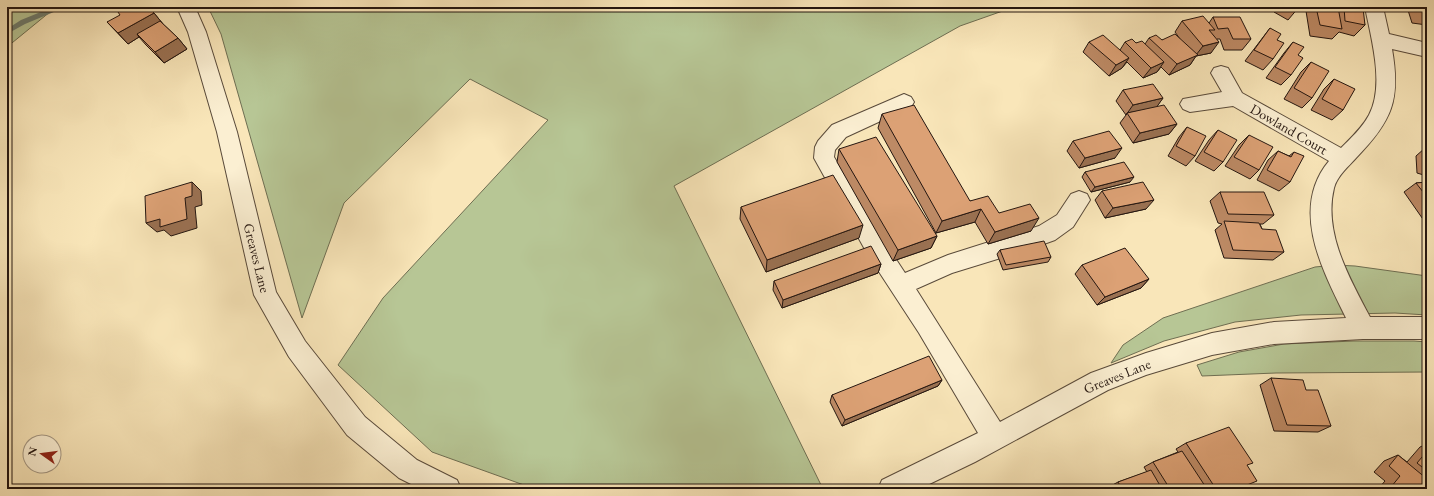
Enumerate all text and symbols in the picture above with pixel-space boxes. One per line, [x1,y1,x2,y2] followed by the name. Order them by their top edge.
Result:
[1247,100,1331,159] street label: Dowland Court
[240,221,274,295] street label: Greaves Lane
[1081,354,1154,398] street label: Greaves Lane
[22,434,62,474] north arrow
[24,445,40,458] text: N

